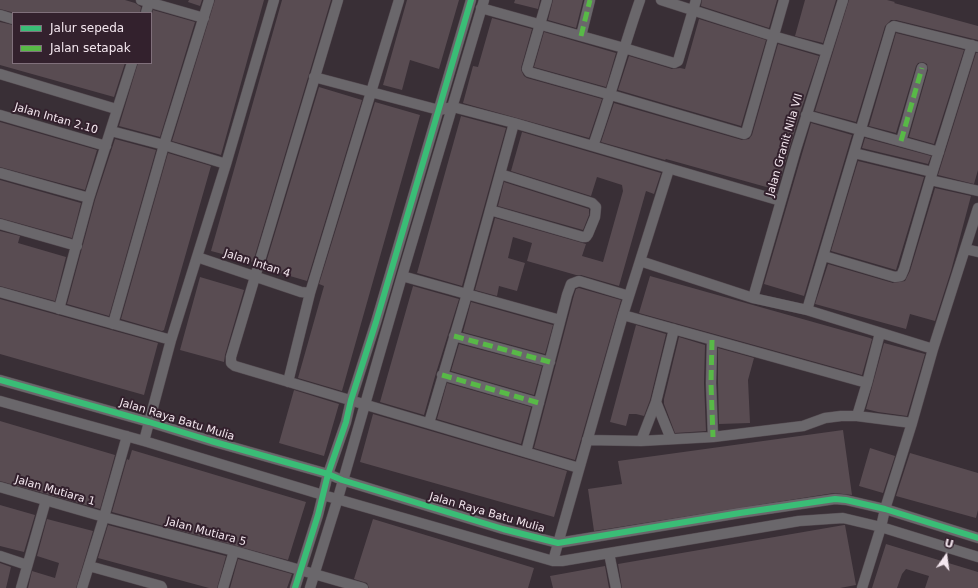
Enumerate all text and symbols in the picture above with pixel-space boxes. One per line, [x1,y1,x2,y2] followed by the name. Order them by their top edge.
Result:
[12,12,152,64] legend
[50,21,124,35] text: Jalur sepeda
[50,41,131,55] text: Jalan setapak
[764,92,806,198] street label: Jalan Granit Nila VII
[13,101,99,137] street label: Jalan Intan 2.10
[222,247,292,281] street label: Jalan Intan 4
[118,396,236,444] street label: Jalan Raya Batu Mulia
[13,473,97,509] street label: Jalan Mutiara 1
[428,490,546,536] street label: Jalan Raya Batu Mulia
[164,515,248,549] street label: Jalan Mutiara 5
[926,536,966,576] north arrow
[943,536,955,551] text: U

